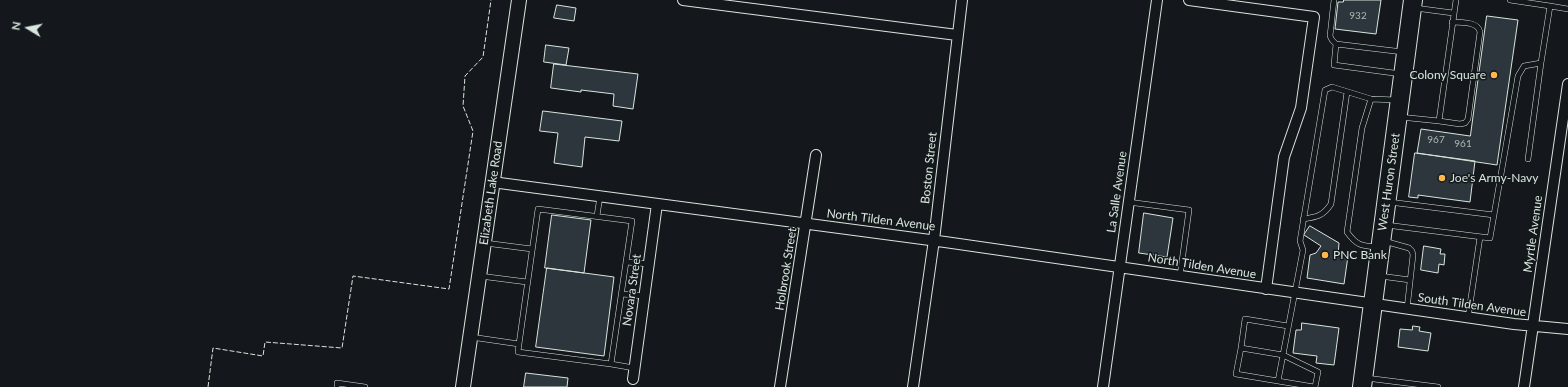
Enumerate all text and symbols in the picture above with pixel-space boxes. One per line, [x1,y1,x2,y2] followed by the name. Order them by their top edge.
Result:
[8,8,48,48] north arrow
[1349,10,1367,22] house number: 932
[9,21,23,31] text: N
[1410,68,1486,82] place label: Colony Square
[1489,70,1499,80] marker: Colony Square
[918,131,940,205] street label: Boston Street
[1375,132,1403,232] street label: West Huron Street
[1427,134,1445,146] house number: 967
[1454,138,1472,150] house number: 961
[477,140,505,246] street label: Elizabeth Lake Road
[1104,150,1130,234] street label: La Salle Avenue
[1450,171,1538,185] place label: Joe's Army-Navy
[1437,173,1447,183] marker: Joe's Army-Navy
[1520,194,1546,274] street label: Myrtle Avenue
[826,206,936,234] street label: North Tilden Avenue
[772,226,800,312] street label: Holbrook Street
[1333,248,1387,262] place label: PNC Bank
[1147,250,1257,282] street label: North Tilden Avenue
[1320,250,1330,260] marker: PNC Bank
[620,253,644,327] street label: Novara Street
[1417,290,1527,320] street label: South Tilden Avenue

